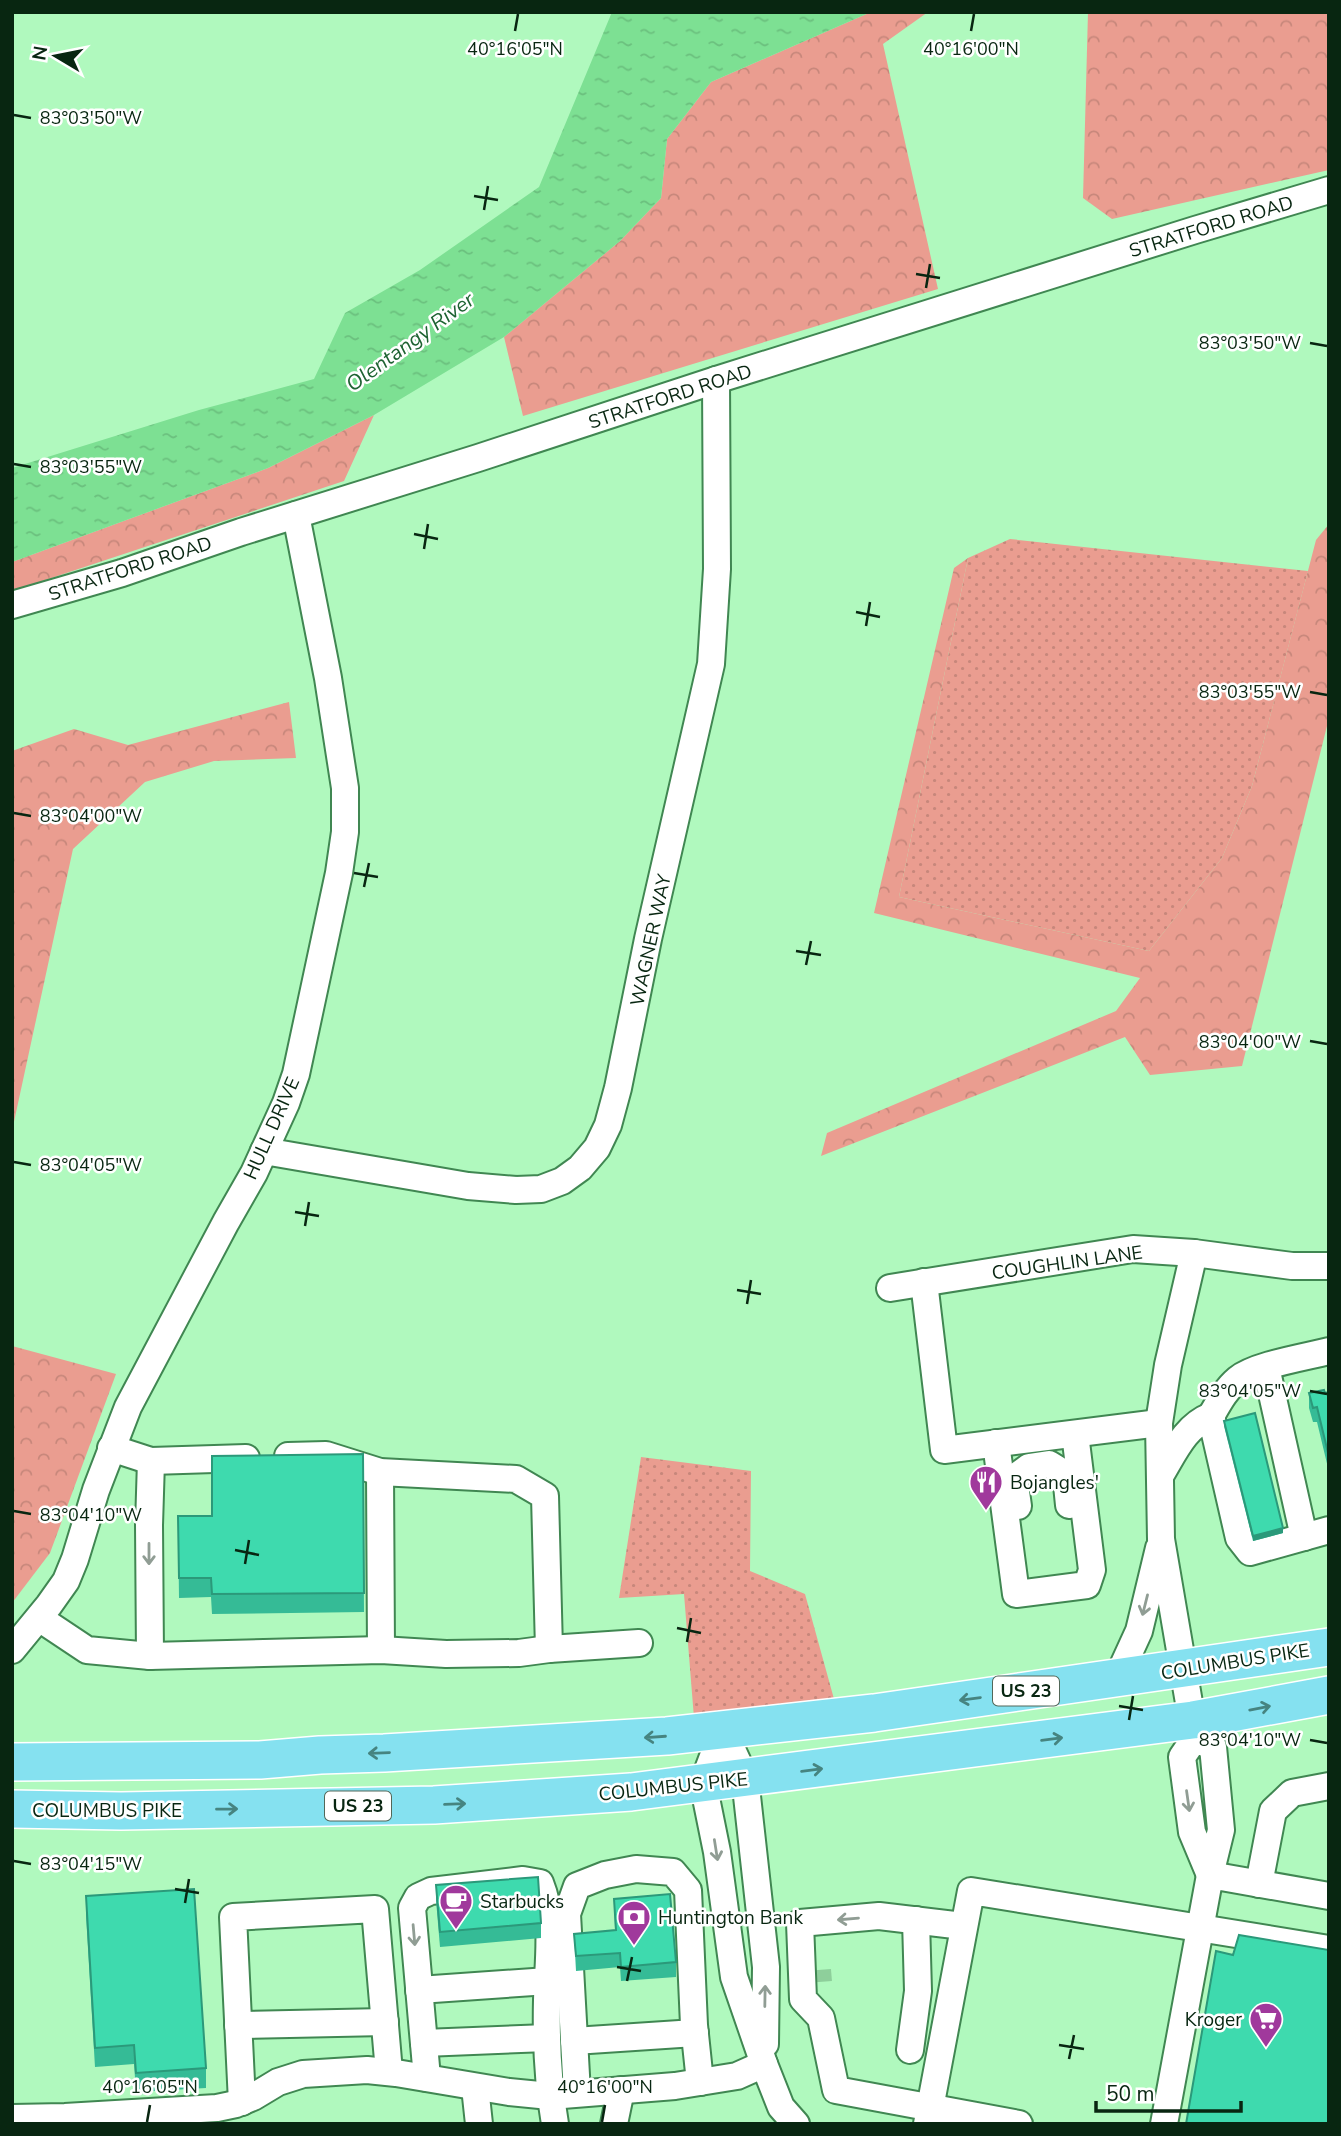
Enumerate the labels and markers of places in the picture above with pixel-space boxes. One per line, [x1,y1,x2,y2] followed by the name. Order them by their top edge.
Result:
[967,1463,1005,1512] restaurant icon: Bojangles'
[1010,1470,1099,1496] place label: Bojangles'
[437,1882,475,1931] cafe icon: Starbucks
[480,1889,564,1915] place label: Starbucks
[615,1898,653,1947] bank icon: Huntington Bank
[658,1905,803,1931] place label: Huntington Bank
[1247,2000,1285,2049] supermarket icon: Kroger
[1185,2007,1242,2033] place label: Kroger

